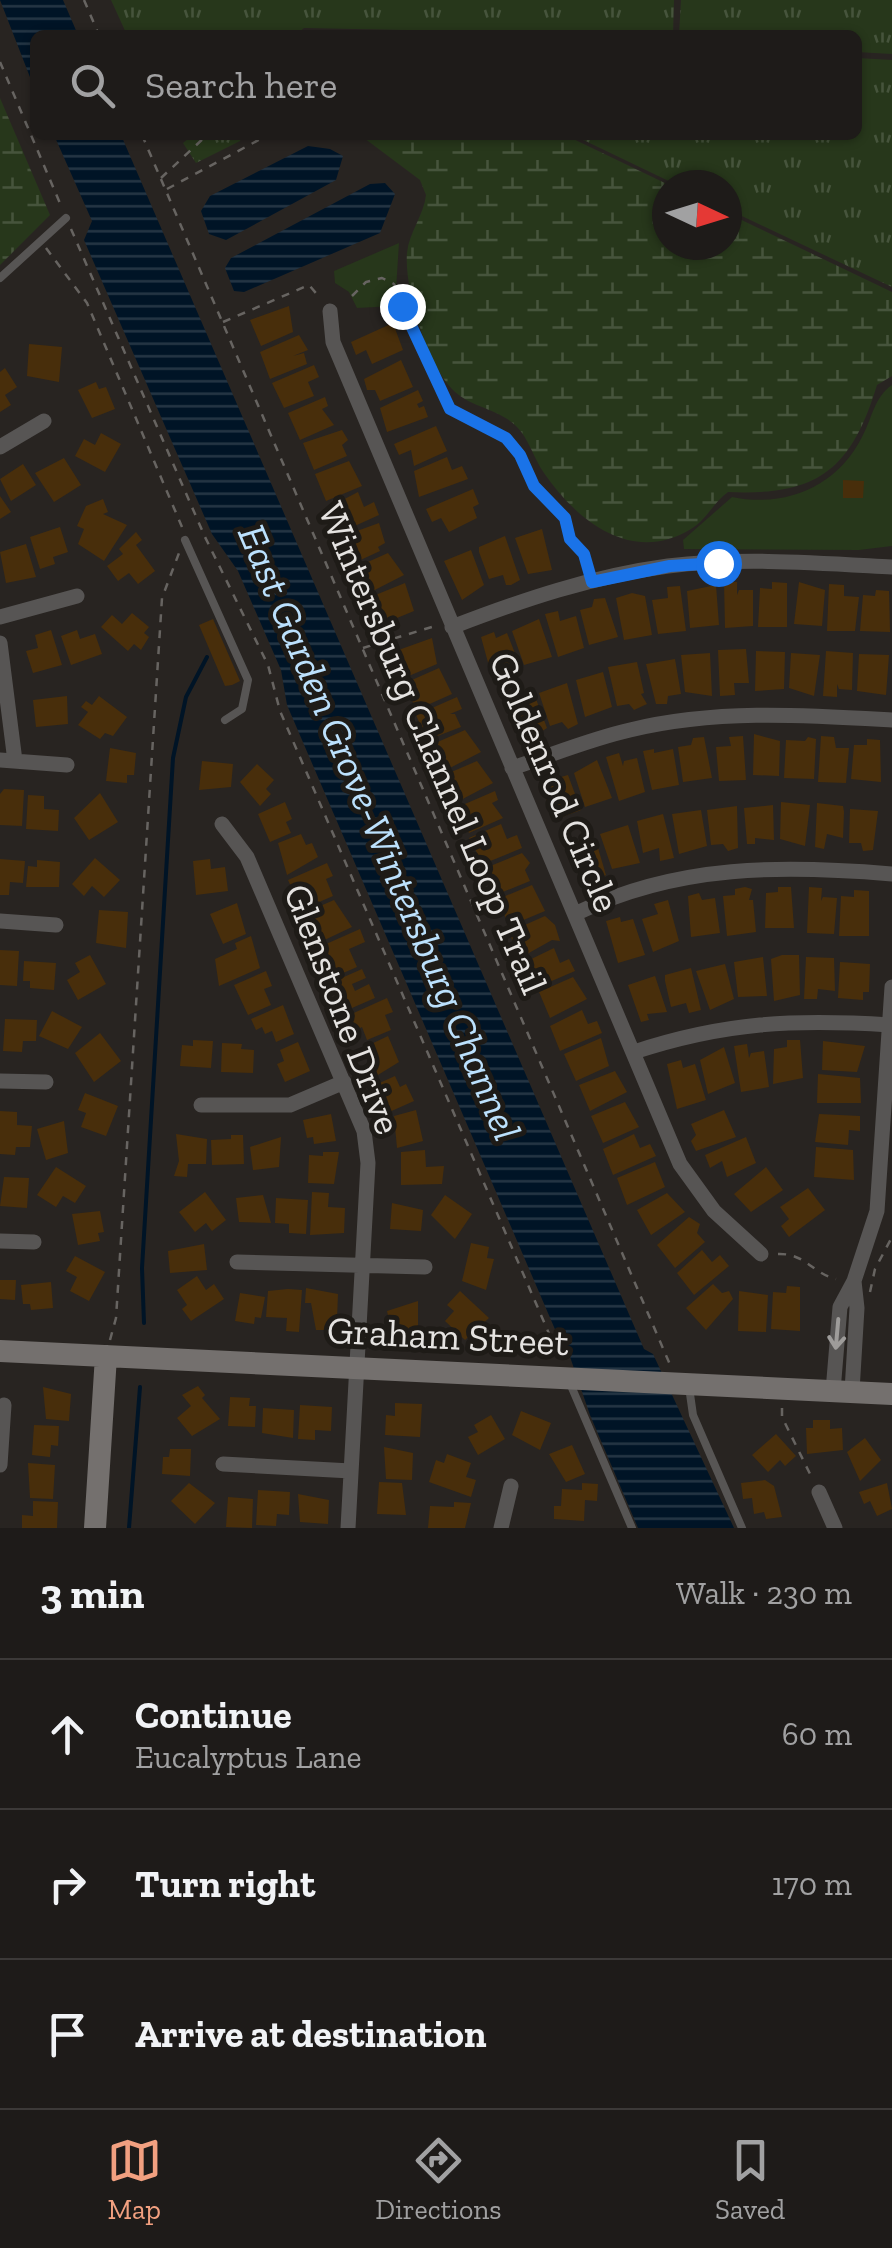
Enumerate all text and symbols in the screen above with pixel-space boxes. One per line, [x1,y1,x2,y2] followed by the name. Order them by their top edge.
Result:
[30,30,862,140] search box
[65,58,120,113] icon: search
[145,62,337,108] text: Search here
[652,170,742,260] north arrow
[380,284,426,330] route end
[308,495,558,1001] street label: Wintersburg Channel Loop Trail
[228,517,532,1147] water label: East Garden Grove-Wintersburg Channel
[696,541,742,587] route start
[480,645,630,919] street label: Goldenrod Circle
[274,878,412,1140] street label: Glenstone Drive
[326,1307,570,1365] street label: Graham Street
[828,1318,847,1350] one-way arrow
[40,1568,145,1619] text: 3 min
[676,1574,852,1612] text: Walk · 230 m
[135,1692,292,1738] text: Continue
[40,1707,95,1762] icon: ahead
[782,1715,852,1753] text: 60 m
[135,1738,361,1776] text: Eucalyptus Lane
[40,1857,95,1912] icon: right
[135,1861,315,1907] text: Turn right
[772,1865,852,1903] text: 170 m
[40,2007,95,2062] icon: arrive
[135,2011,486,2057] text: Arrive at destination
[107,2133,162,2226] tab: Map
[375,2133,502,2226] tab: Directions
[715,2133,785,2226] tab: Saved

